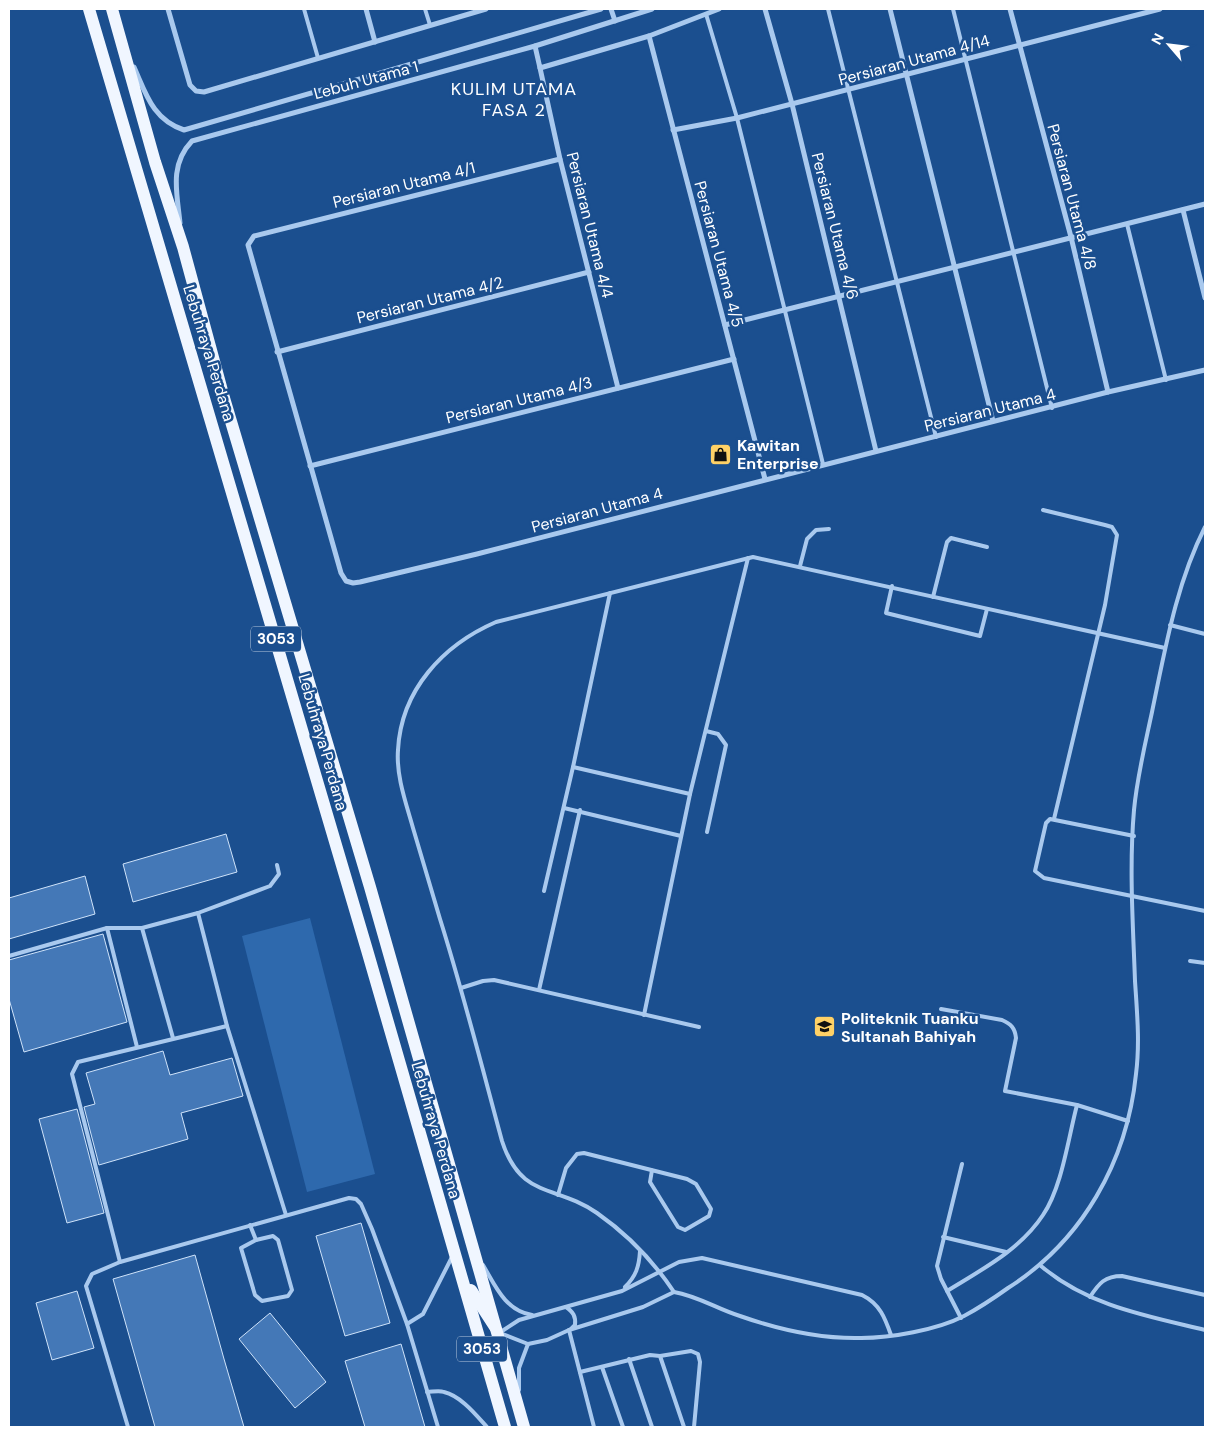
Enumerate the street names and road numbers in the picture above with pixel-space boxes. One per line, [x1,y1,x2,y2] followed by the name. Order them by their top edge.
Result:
[836,30,992,90] street label: Persiaran Utama 4/14
[311,56,421,104] street label: Lebuh Utama 1
[1042,122,1102,272] street label: Persiaran Utama 4/8
[562,150,618,300] street label: Persiaran Utama 4/4
[807,150,863,302] street label: Persiaran Utama 4/6
[331,157,477,213] street label: Persiaran Utama 4/1
[689,179,749,329] street label: Persiaran Utama 4/5
[355,272,505,328] street label: Persiaran Utama 4/2
[178,282,240,424] street label: Lebuhraya Perdana
[444,372,594,428] street label: Persiaran Utama 4/3
[922,383,1058,437] street label: Persiaran Utama 4
[529,482,665,538] street label: Persiaran Utama 4
[251,626,301,652] road number: 3053
[293,671,353,813] street label: Lebuhraya Perdana
[406,1059,466,1201] street label: Lebuhraya Perdana
[457,1336,507,1362] road number: 3053

